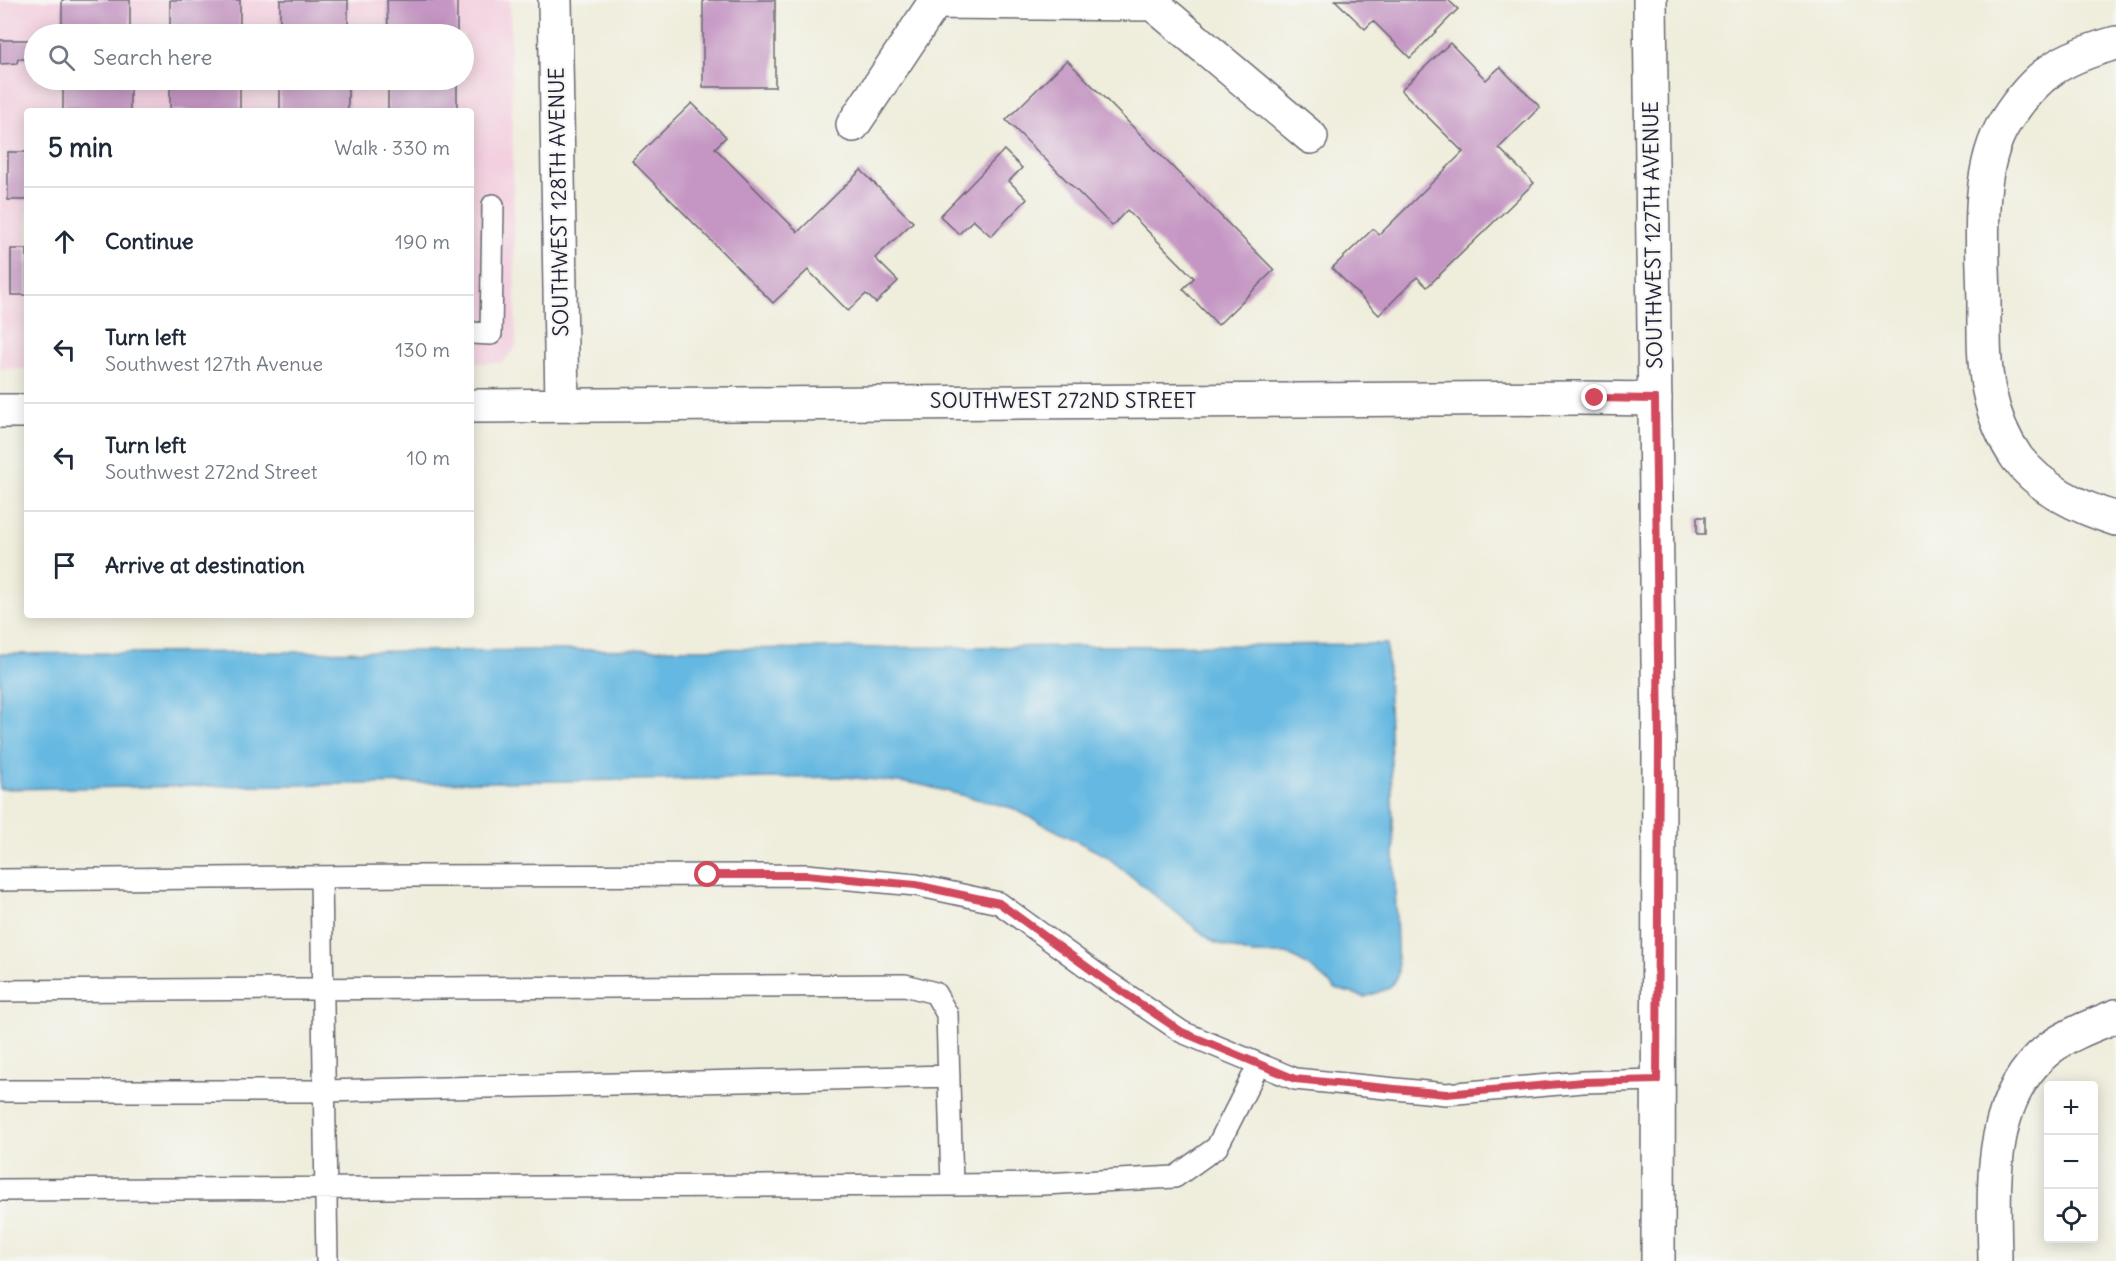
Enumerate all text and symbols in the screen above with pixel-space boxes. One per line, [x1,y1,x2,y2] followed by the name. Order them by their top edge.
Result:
[24,24,474,90] search box
[45,41,78,74] icon: search
[93,43,212,71] text: Search here
[543,67,574,337] street label: SOUTHWEST 128TH AVENUE
[1637,101,1668,369] street label: SOUTHWEST 127TH AVENUE
[48,131,113,164] text: 5 min
[334,135,450,160] text: Walk · 330 m
[48,225,81,258] icon: ahead
[105,227,194,255] text: Continue
[395,229,450,254] text: 190 m
[105,323,186,351] text: Turn left
[48,333,81,366] icon: left
[395,337,450,362] text: 130 m
[105,351,323,376] text: Southwest 127th Avenue
[1581,384,1607,410] route end
[930,387,1196,414] street label: SOUTHWEST 272ND STREET
[105,431,186,459] text: Turn left
[48,441,81,474] icon: left
[407,445,450,470] text: 10 m
[105,459,317,484] text: Southwest 272nd Street
[48,549,81,582] icon: arrive
[105,551,305,579] text: Arrive at destination
[694,861,720,887] route start
[2044,1081,2098,1243] map controls
[2044,1081,2098,1135] button: +
[2044,1135,2098,1189] button: −
[2044,1189,2098,1243] button: locate

